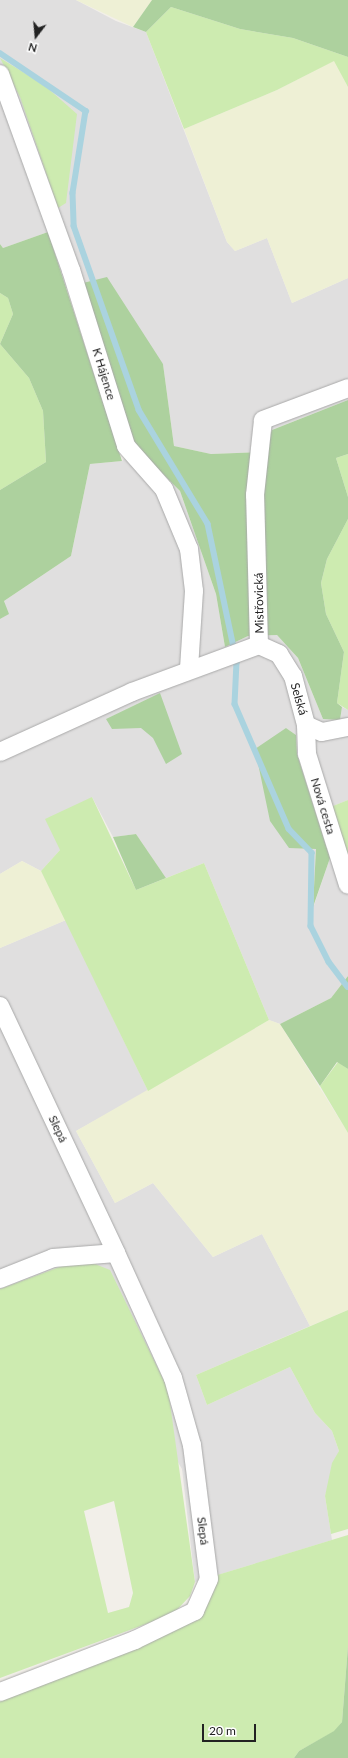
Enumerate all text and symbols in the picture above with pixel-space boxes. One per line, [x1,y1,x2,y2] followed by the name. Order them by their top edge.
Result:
[16,16,56,56] north arrow
[27,41,38,55] text: N
[89,346,119,402] street label: K Hájence
[251,572,267,634] street label: Mistřovická
[288,681,310,717] street label: Selská
[308,776,338,836] street label: Nová cesta
[46,1113,70,1145] street label: Slepá
[194,1516,212,1546] street label: Slepá
[204,1716,258,1742] scale bar
[209,1723,236,1738] text: 20 m

